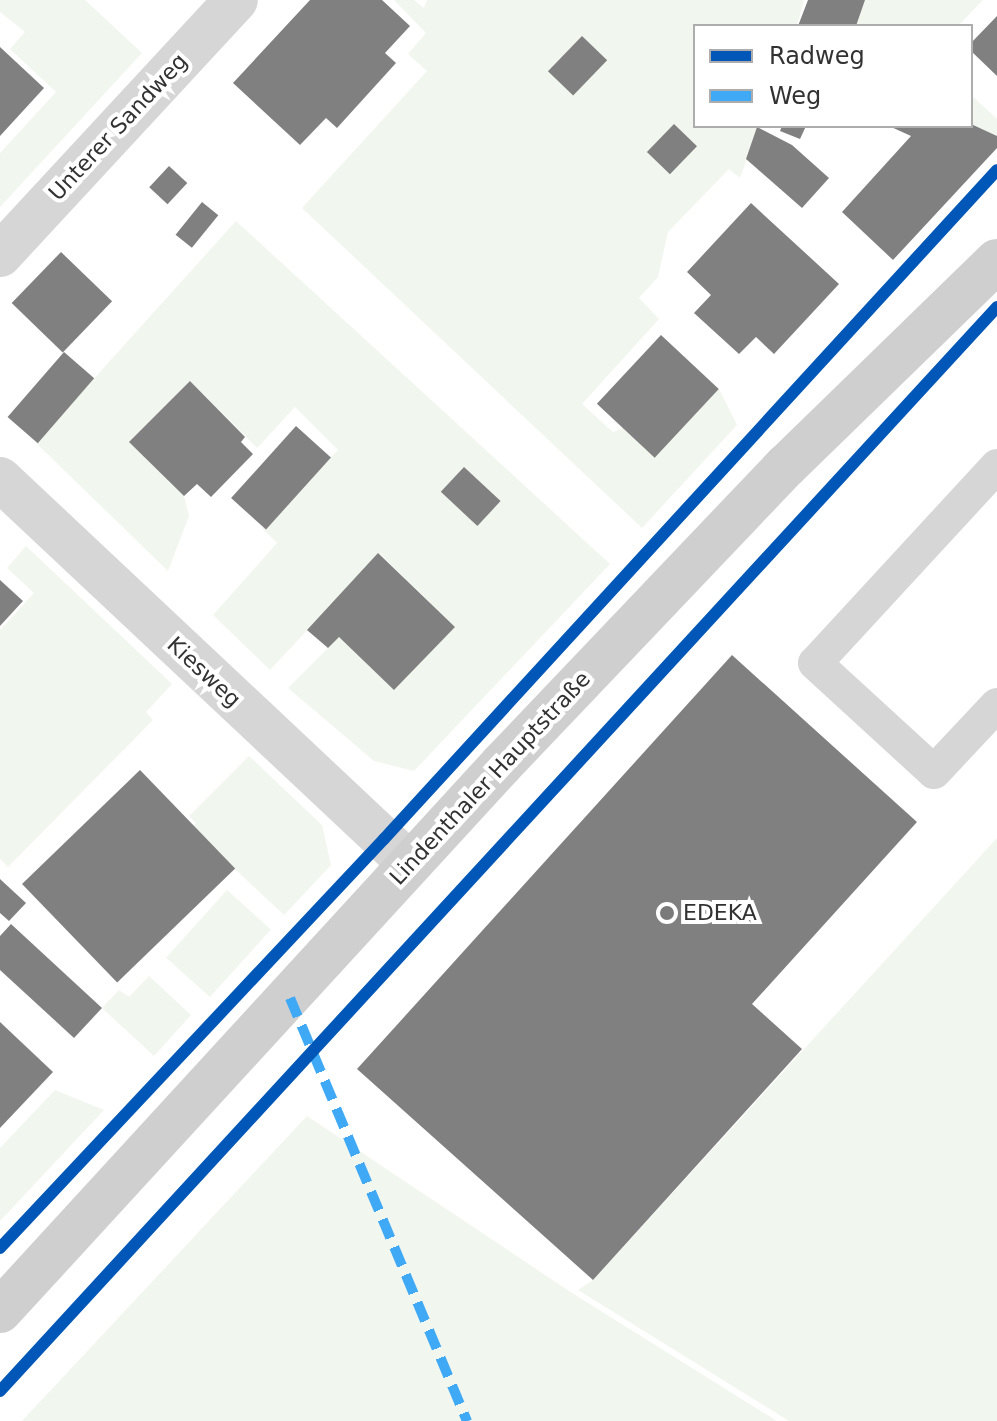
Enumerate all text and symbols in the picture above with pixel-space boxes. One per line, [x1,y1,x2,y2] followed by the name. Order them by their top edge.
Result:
[693,24,973,128] legend
[769,42,865,70] text: Radweg
[43,48,193,206] street label: Unterer Sandweg
[769,82,821,110] text: Weg
[162,631,246,713] street label: Kiesweg
[384,666,596,890] street label: Lindenthaler Hauptstraße
[683,900,757,926] place label: EDEKA
[658,904,676,922] marker: EDEKA

